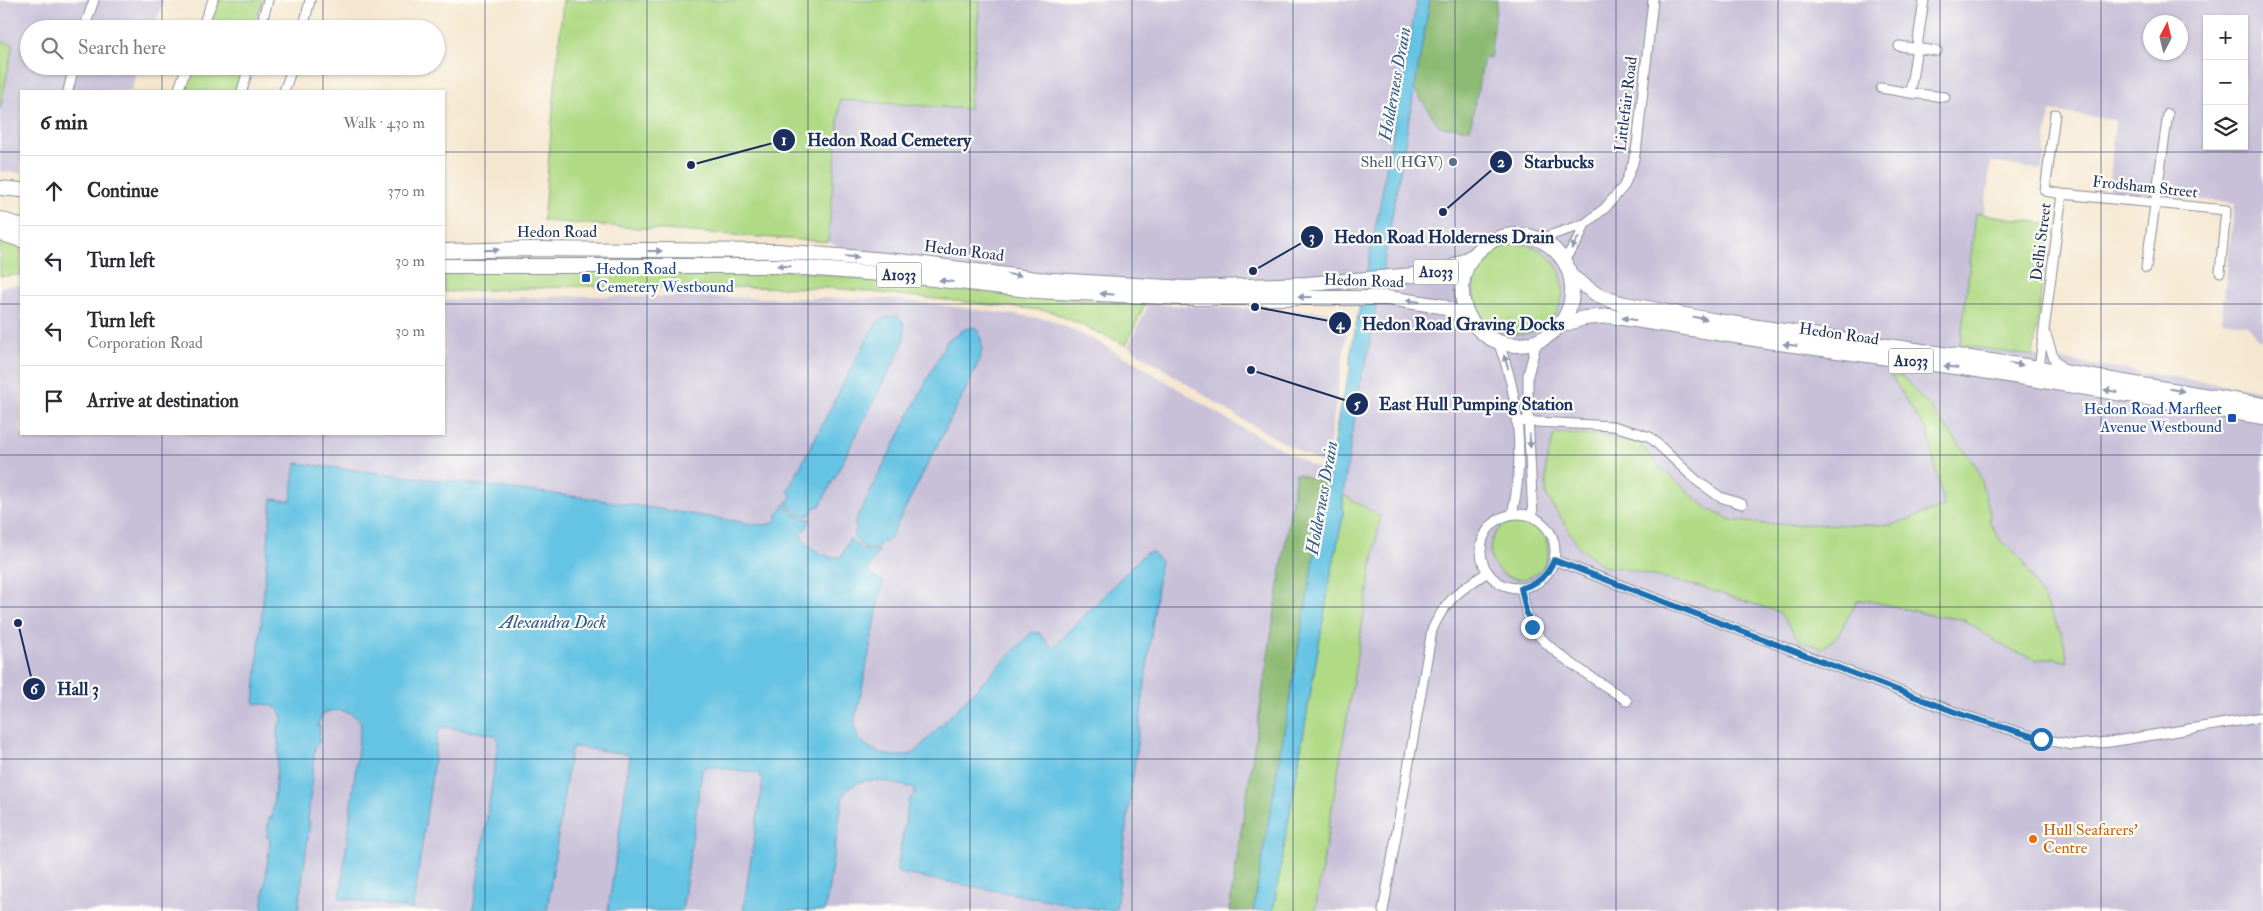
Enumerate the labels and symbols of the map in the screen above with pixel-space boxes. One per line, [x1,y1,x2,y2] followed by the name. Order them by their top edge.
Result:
[2143,15,2188,60] north arrow
[1373,25,1416,144] water label: Holderness Drain
[1610,55,1642,153] street label: Littlefair Road
[772,124,981,157] callout: Hedon Road Cemetery
[807,129,972,152] text: Hedon Road Cemetery
[781,131,787,150] text: 1
[1489,145,1604,178] callout: Starbucks
[1524,151,1594,174] text: Starbucks
[1360,152,1443,172] place label: Shell (HGV)
[1497,153,1505,172] text: 2
[1447,156,1459,168] marker: Shell (HGV)
[2091,172,2199,202] street label: Frodsham Street
[2026,202,2056,282] street label: Delhi Street
[1299,220,1565,253] callout: Hedon Road Holderness Drain
[517,222,597,242] street label: Hedon Road
[1334,226,1555,249] text: Hedon Road Holderness Drain
[1309,228,1315,247] text: 3
[923,236,1005,266] street label: Hedon Road
[1571,236,1580,249] one-way arrow
[485,246,501,254] one-way arrow
[647,247,663,255] one-way arrow
[844,254,860,262] one-way arrow
[596,259,734,297] place label: Hedon Road Cemetery Westbound
[1414,260,1458,284] road number: A1033
[775,262,791,270] one-way arrow
[876,262,922,288] road number: A1033
[1324,270,1405,292] street label: Hedon Road
[580,272,592,284] marker: Hedon Road Cemetery Westbound
[1006,272,1022,280] one-way arrow
[937,277,953,285] one-way arrow
[1099,290,1115,298] one-way arrow
[1297,293,1313,301] one-way arrow
[1405,297,1421,305] one-way arrow
[1327,307,1575,340] callout: Hedon Road Graving Docks
[1362,313,1564,336] text: Hedon Road Graving Docks
[1692,314,1708,322] one-way arrow
[1335,315,1345,334] text: 4
[1621,315,1637,323] one-way arrow
[1798,319,1880,350] street label: Hedon Road
[1781,341,1797,349] one-way arrow
[1888,348,1934,374] road number: A1033
[1501,354,1509,369] one-way arrow
[2009,361,2025,369] one-way arrow
[1943,363,1959,371] one-way arrow
[2103,387,2119,395] one-way arrow
[2169,387,2185,395] one-way arrow
[1344,388,1583,421] callout: East Hull Pumping Station
[1379,393,1574,416] text: East Hull Pumping Station
[1354,395,1361,414] text: 5
[2084,399,2222,437] place label: Hedon Road Marfleet Avenue Westbound
[2226,412,2238,424] marker: Hedon Road Marfleet Avenue Westbound
[1526,434,1534,450] one-way arrow
[1300,439,1343,558] water label: Holderness Drain
[498,611,607,634] water label: Alexandra Dock
[1521,616,1544,639] route end
[22,672,109,705] callout: Hall 3
[57,678,99,701] text: Hall 3
[30,680,39,699] text: 6
[2030,728,2053,751] route start
[2043,820,2138,858] place label: Hull Seafarers' Centre
[2027,833,2039,845] marker: Hull Seafarers' Centre

